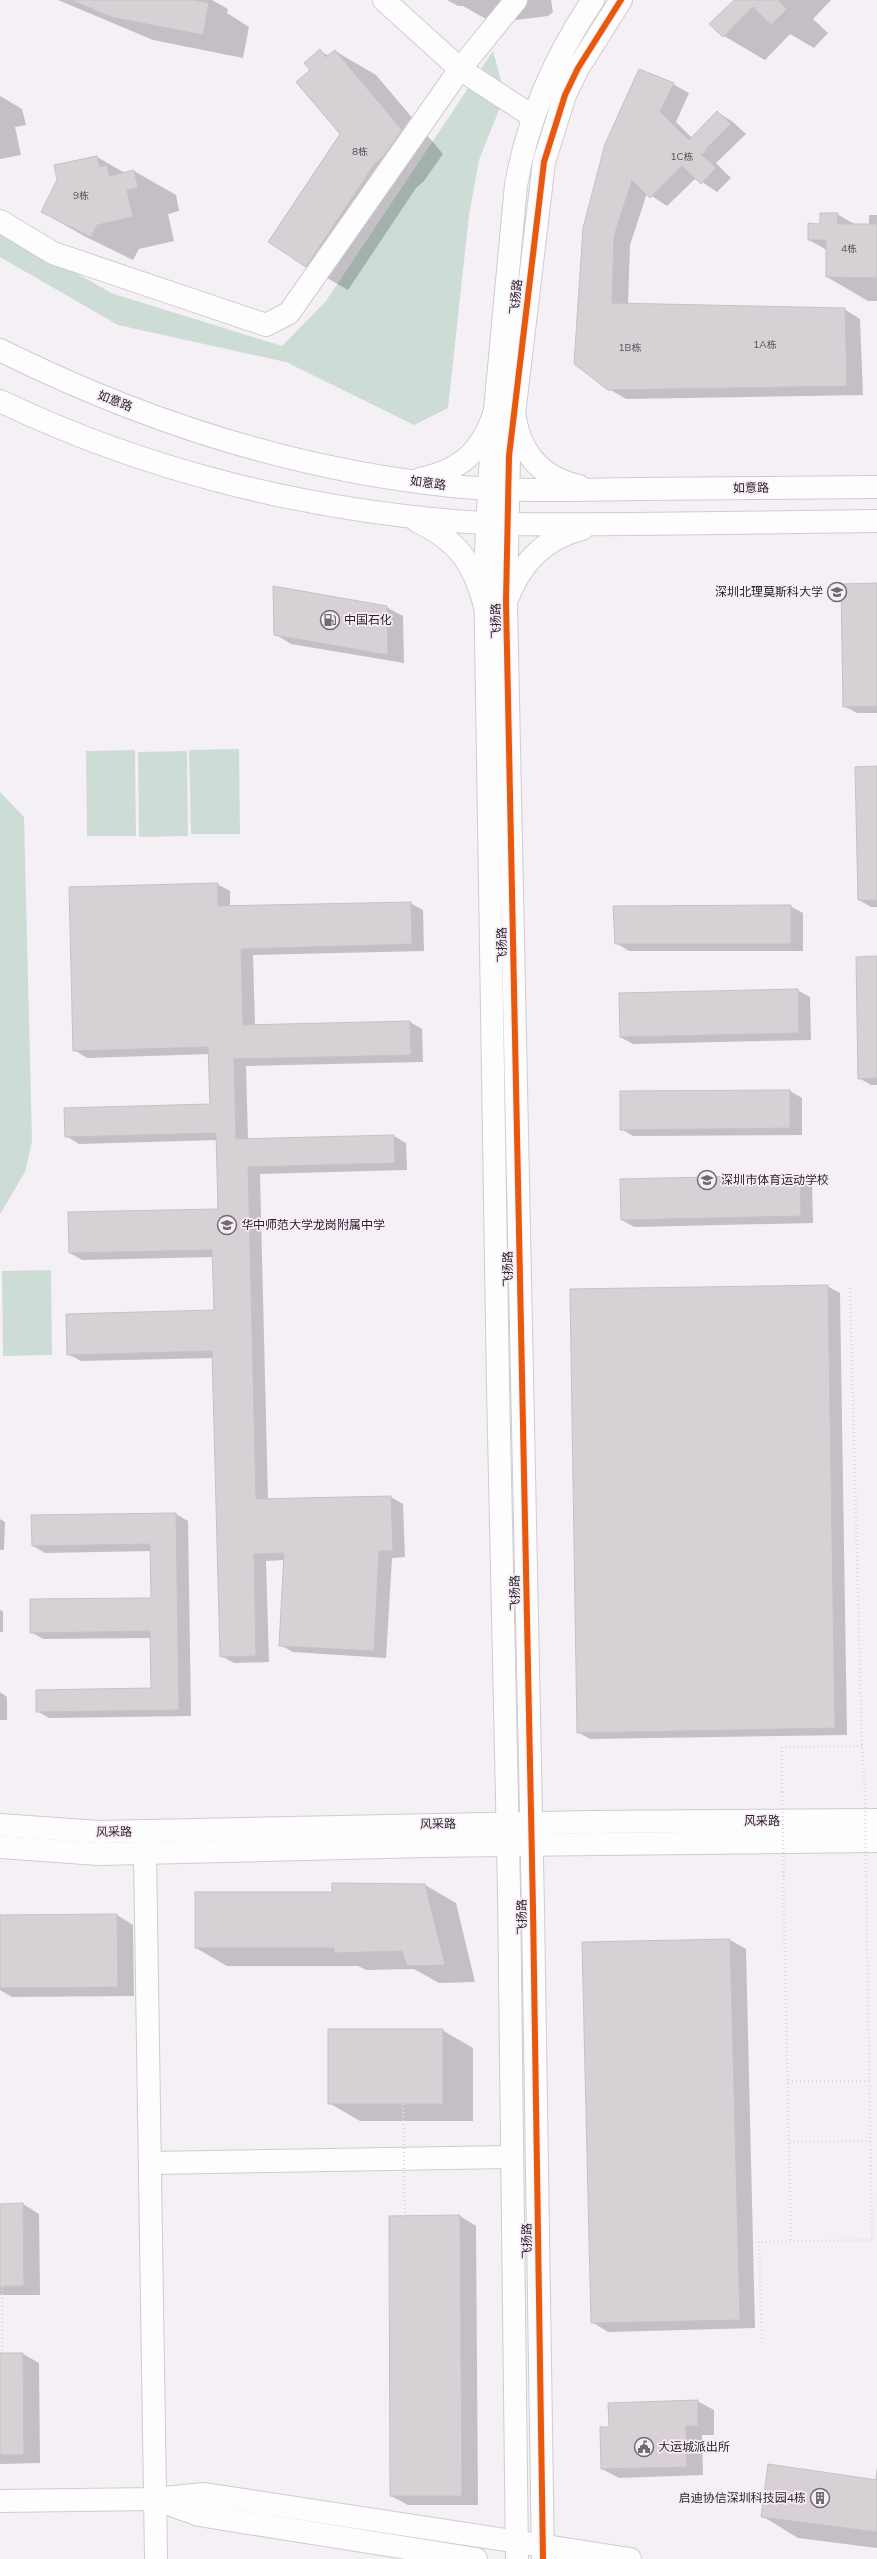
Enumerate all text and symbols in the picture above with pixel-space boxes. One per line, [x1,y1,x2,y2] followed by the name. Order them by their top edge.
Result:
[352,145,368,158] house number: 8栋
[671,150,693,163] house number: 1C栋
[73,189,89,202] house number: 9栋
[841,242,857,255] house number: 4栋
[506,278,525,316] street label: 飞扬路
[753,338,777,351] house number: 1A栋
[619,341,641,354] house number: 1B栋
[96,387,135,414] street label: 如意路
[409,473,447,492] street label: 如意路
[733,480,769,495] street label: 如意路
[826,581,848,603] school or university icon: 深圳北理莫斯科大学
[715,584,823,599] place label: 深圳北理莫斯科大学
[488,603,503,639] street label: 飞扬路
[319,609,341,631] fuel station icon: 中国石化
[344,612,392,627] place label: 中国石化
[494,927,509,963] street label: 飞扬路
[696,1169,718,1191] school or university icon: 深圳市体育运动学校
[721,1172,829,1187] place label: 深圳市体育运动学校
[216,1214,238,1236] school or university icon: 华中师范大学龙岗附属中学
[241,1217,385,1232] place label: 华中师范大学龙岗附属中学
[500,1251,515,1287] street label: 飞扬路
[507,1575,522,1611] street label: 飞扬路
[744,1813,780,1828] street label: 风采路
[420,1816,456,1831] street label: 风采路
[96,1824,132,1839] street label: 风采路
[514,1899,529,1935] street label: 飞扬路
[519,2223,534,2259] street label: 飞扬路
[633,2436,655,2458] public building icon: 大运城派出所
[658,2439,730,2454] place label: 大运城派出所
[809,2487,831,2509] building icon: 启迪协信深圳科技园4栋
[679,2490,806,2505] place label: 启迪协信深圳科技园4栋

